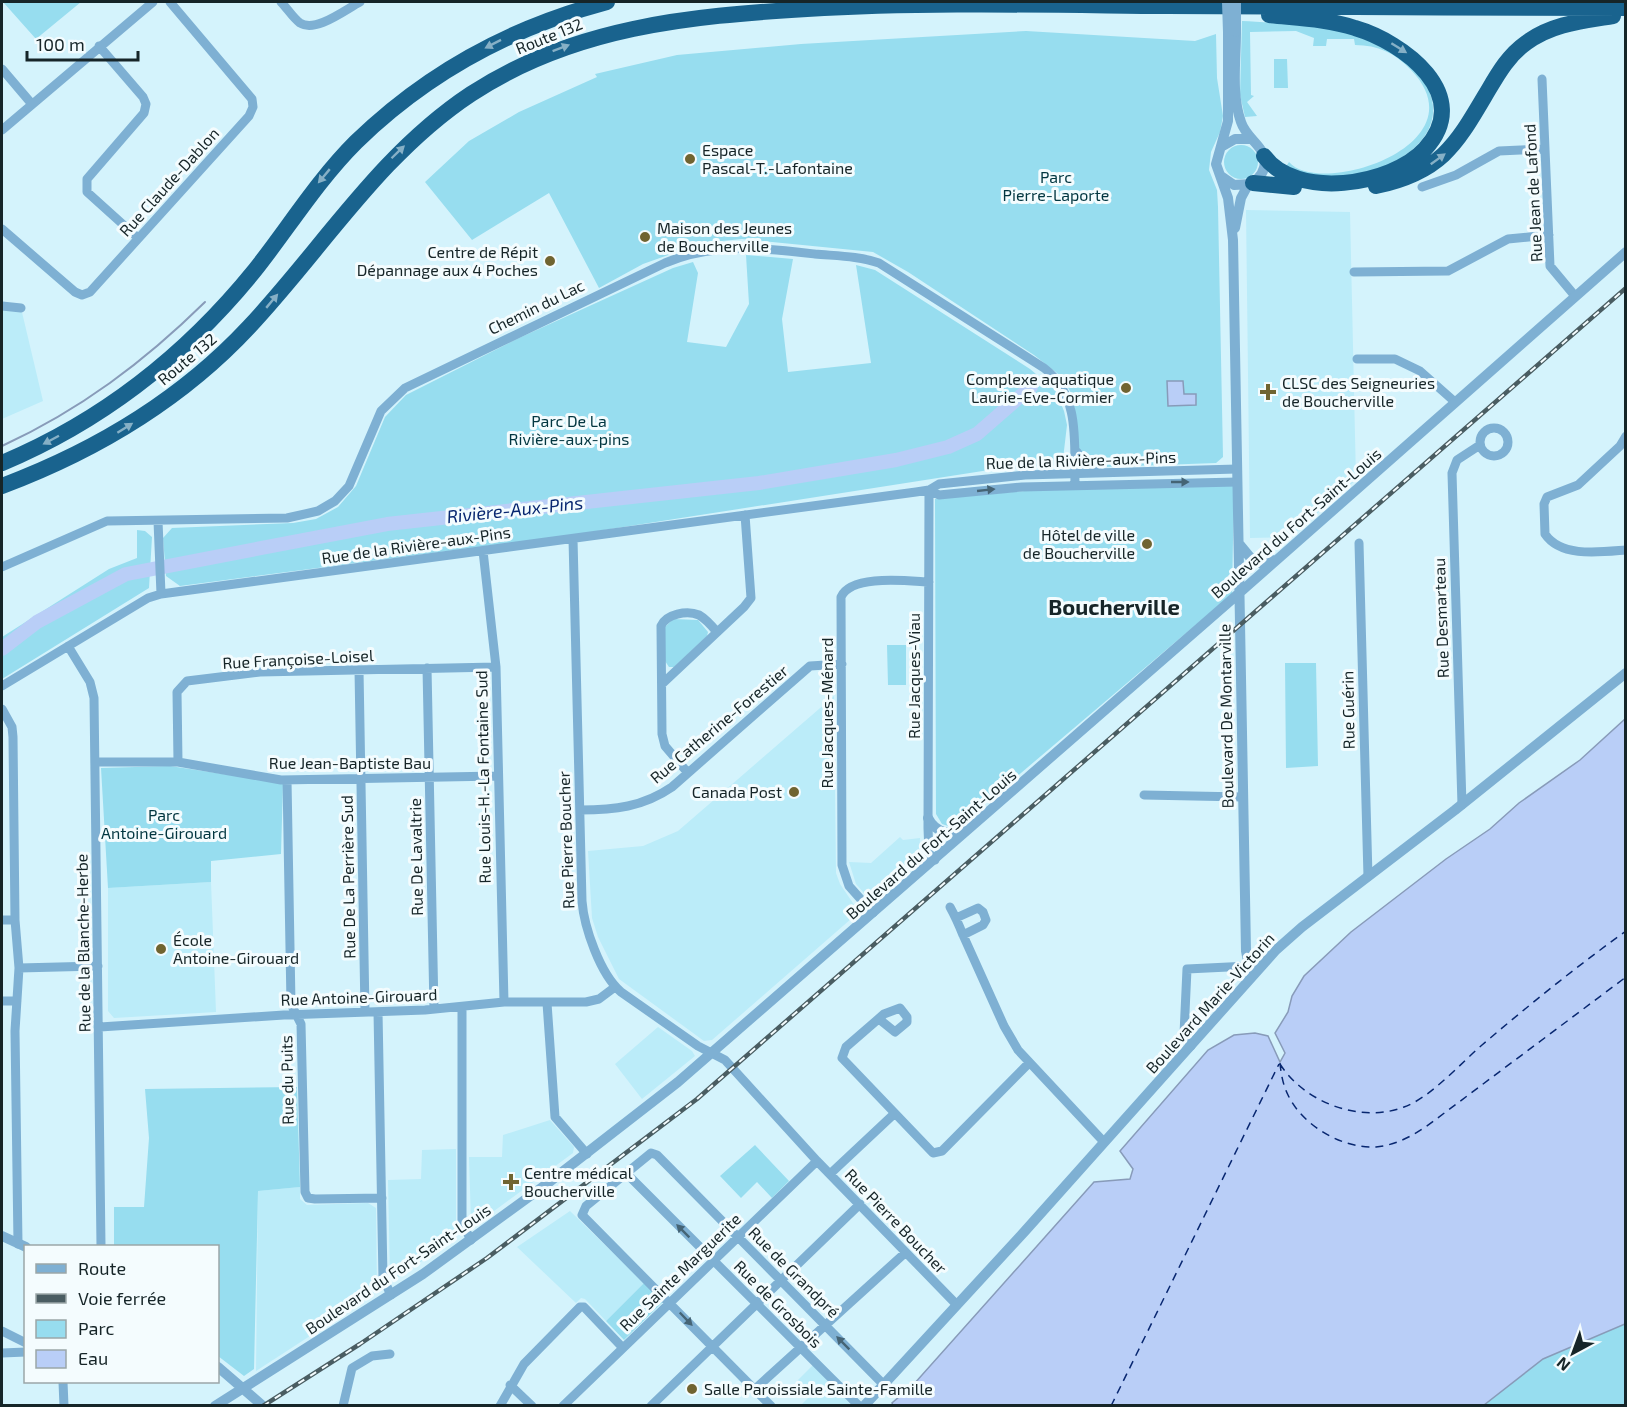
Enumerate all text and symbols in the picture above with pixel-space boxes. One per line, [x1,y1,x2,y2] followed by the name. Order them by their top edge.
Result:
[513,14,585,58] street label: Route 132
[27,24,138,62] scale bar
[36,33,85,55] text: 100 m
[485,39,502,49] one-way arrow
[1391,42,1407,53] one-way arrow
[553,43,571,53] one-way arrow
[115,123,222,240] street label: Rue Claude-Dablon
[1519,123,1546,263] street label: Rue Jean de Lafond
[702,140,853,177] place label: Espace Pascal-T.-Lafontaine
[390,145,405,159] one-way arrow
[683,152,697,166] marker: Espace Pascal-T.-Lafontaine
[1430,153,1446,165] one-way arrow
[1003,167,1109,204] park label: Parc Pierre-Laporte
[318,168,331,183] one-way arrow
[657,218,792,255] place label: Maison des Jeunes de Boucherville
[638,230,652,244] marker: Maison des Jeunes de Boucherville
[357,242,538,279] place label: Centre de Répit Dépannage aux 4 Poches
[543,254,557,268] marker: Centre de Répit Dépannage aux 4 Poches
[485,275,587,338] street label: Chemin du Lac
[265,294,278,309] one-way arrow
[154,329,220,389] street label: Route 132
[966,369,1115,406] place label: Complexe aquatique Laurie-Eve-Cormier
[1282,373,1435,410] place label: CLSC des Seigneuries de Boucherville
[1119,381,1133,395] marker: Complexe aquatique Laurie-Eve-Cormier
[1259,383,1277,401] marker: CLSC des Seigneuries de Boucherville
[509,411,629,448] park label: Parc De La Rivière-aux-pins
[117,422,133,433] one-way arrow
[42,435,59,445] one-way arrow
[1207,444,1385,602] street label: Boulevard du Fort-Saint-Louis
[985,447,1177,472] street label: Rue de la Rivière-aux-Pins
[1171,477,1190,487] one-way arrow
[976,485,995,495] one-way arrow
[446,491,584,527] water label: Rivière-Aux-Pins
[320,522,512,567] street label: Rue de la Rivière-aux-Pins
[1023,525,1135,562] place label: Hôtel de ville de Boucherville
[1140,537,1154,551] marker: Hôtel de ville de Boucherville
[1429,558,1452,678] street label: Rue Desmarteau
[1048,593,1180,619] district label: Boucherville
[904,613,923,739] street label: Rue Jacques-Viau
[1214,624,1237,808] street label: Boulevard De Montarville
[817,637,836,789] street label: Rue Jacques-Ménard
[222,645,374,673] street label: Rue Françoise-Loisel
[646,660,792,787] street label: Rue Catherine-Forestier
[471,670,494,884] street label: Rue Louis-H.-La Fontaine Sud
[1337,671,1358,749] street label: Rue Guérin
[269,753,431,772] street label: Rue Jean-Baptiste Bau
[842,765,1020,923] street label: Boulevard du Fort-Saint-Louis
[554,770,577,909] street label: Rue Pierre Boucher
[692,782,782,801] place label: Canada Post
[787,785,801,799] marker: Canada Post
[337,795,358,959] street label: Rue De La Perrière Sud
[405,798,426,916] street label: Rue De Lavaltrie
[101,805,227,842] park label: Parc Antoine-Girouard
[71,854,94,1032] street label: Rue de la Blanche-Herbe
[1141,928,1278,1077] street label: Boulevard Marie-Victorin
[173,930,299,967] place label: École Antoine-Girouard
[154,942,168,956] marker: École Antoine-Girouard
[280,984,438,1009] street label: Rue Antoine-Girouard
[276,1035,297,1125] street label: Rue du Puits
[524,1163,633,1200] place label: Centre médical Boucherville
[842,1164,952,1277] street label: Rue Pierre Boucher
[502,1173,520,1191] marker: Centre médical Boucherville
[302,1199,494,1338] street label: Boulevard du Fort-Saint-Louis
[615,1209,744,1335] street label: Rue Sainte Marguerite
[745,1222,844,1321] street label: Rue de Grandpré
[676,1225,690,1239] one-way arrow
[24,1245,219,1383] legend
[731,1256,826,1351] street label: Rue de Grosbois
[78,1257,126,1279] text: Route
[78,1287,166,1309] text: Voie ferrée
[679,1312,693,1326] one-way arrow
[78,1317,114,1339] text: Parc
[1543,1323,1603,1383] north arrow
[836,1336,850,1351] one-way arrow
[78,1347,108,1369] text: Eau
[1552,1354,1573,1376] text: N
[704,1379,933,1398] place label: Salle Paroissiale Sainte-Famille
[685,1382,699,1396] marker: Salle Paroissiale Sainte-Famille

